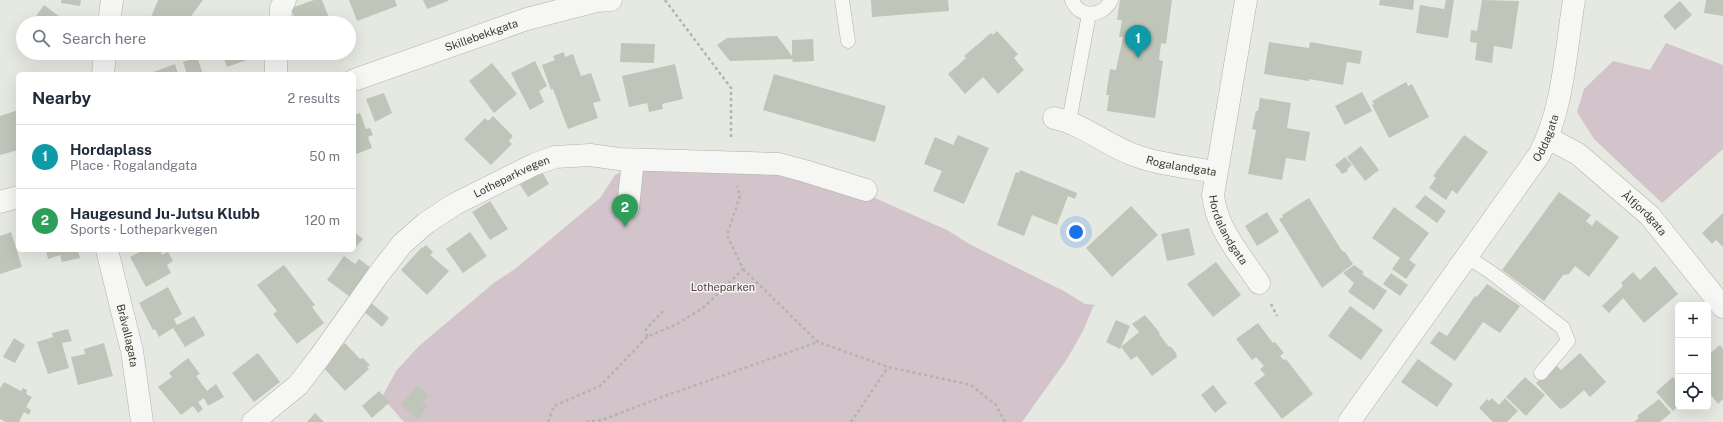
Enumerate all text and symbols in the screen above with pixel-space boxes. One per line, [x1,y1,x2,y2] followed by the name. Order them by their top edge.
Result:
[16,16,356,60] search box
[443,17,519,54] street label: Skillebekkgata
[1125,25,1151,58] pin: 1
[30,27,52,49] icon: search
[62,30,146,47] text: Search here
[32,88,91,108] text: Nearby
[288,91,340,106] text: 2 results
[1530,113,1561,164] street label: Oddagata
[70,141,152,158] text: Hordaplass
[42,149,48,164] text: 1
[309,149,340,164] text: 50 m
[471,153,551,200] street label: Lotheparkvegen
[1145,153,1217,178] street label: Rogalandgata
[70,158,197,173] text: Place · Rogalandgata
[1620,188,1669,238] street label: Ålfjordgata
[612,194,638,227] pin: 2
[1207,194,1250,267] street label: Hordalandgata
[70,205,260,222] text: Haugesund Ju-Jutsu Klubb
[41,213,49,228] text: 2
[305,213,340,228] text: 120 m
[70,222,218,237] text: Sports · Lotheparkvegen
[1066,222,1086,242] your location
[691,281,755,293] park label: Lotheparken
[1675,302,1711,410] map controls
[1675,302,1711,338] button: +
[115,303,140,368] street label: Bråvallagata
[1675,338,1711,374] button: −
[1675,374,1711,410] button: locate

